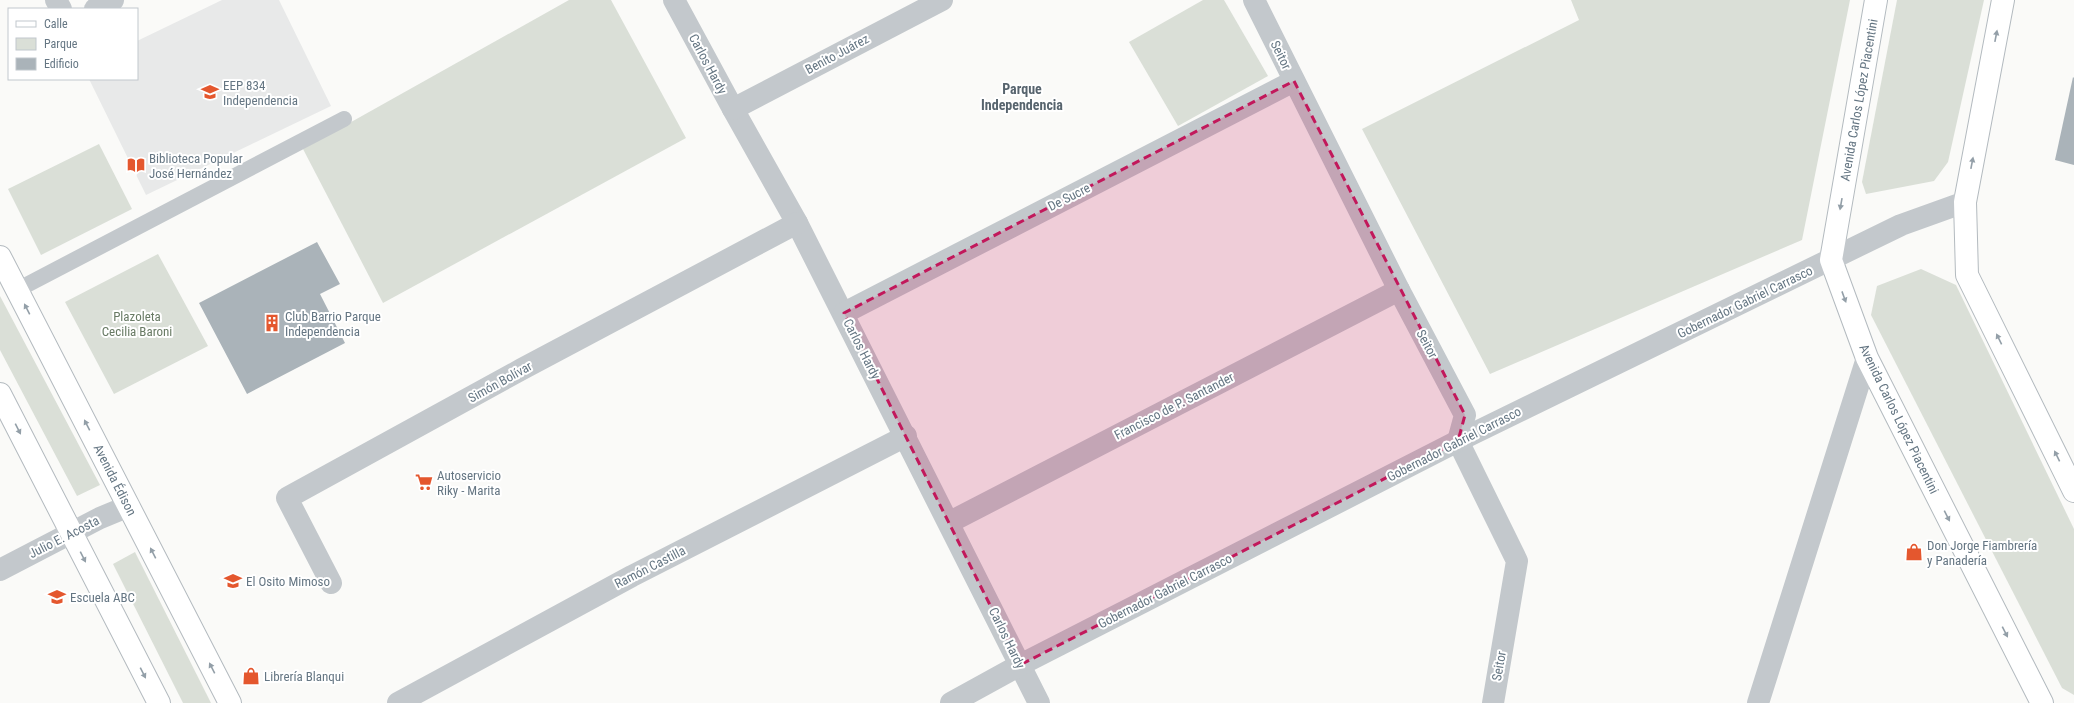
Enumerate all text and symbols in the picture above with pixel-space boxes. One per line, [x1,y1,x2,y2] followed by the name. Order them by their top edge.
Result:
[8,8,138,80] legend
[44,17,68,31] text: Calle
[1837,18,1881,182] street label: Avenida Carlos López Piacentini
[1993,29,1999,42] one-way arrow
[686,31,730,97] street label: Carlos Hardy
[803,31,872,77] street label: Benito Juárez
[44,37,78,51] text: Parque
[1268,38,1294,72] street label: Seitor
[44,57,79,71] text: Edificio
[223,78,298,108] place label: EEP 834 Independencia
[981,81,1063,113] district label: Parque Independencia
[200,82,220,102] school or university icon: EEP 834 Independencia
[149,151,243,181] place label: Biblioteca Popular José Hernández
[126,155,146,175] library icon: Biblioteca Popular José Hernández
[1970,157,1976,169] one-way arrow
[1045,180,1093,214] street label: De Sucre
[1838,198,1844,210] one-way arrow
[1675,263,1815,341] street label: Gobernador Gabriel Carrasco
[1842,291,1848,303] one-way arrow
[24,304,30,315] one-way arrow
[102,309,172,339] park label: Plazoleta Cecilia Baroni
[285,309,381,339] place label: Club Barrio Parque Independencia
[262,313,282,333] building icon: Club Barrio Parque Independencia
[840,316,884,382] street label: Carlos Hardy
[1413,327,1441,361] street label: Seitor
[1996,334,2002,345] one-way arrow
[1856,342,1942,496] street label: Avenida Carlos López Piacentini
[465,358,535,406] street label: Simón Bolívar
[1112,369,1236,443] street label: Francisco de P. Santander
[1384,404,1524,484] street label: Gobernador Gabriel Carrasco
[84,419,90,431] one-way arrow
[15,423,21,435] one-way arrow
[91,442,139,518] street label: Avenida Édison
[2054,450,2060,462] one-way arrow
[437,468,501,498] place label: Autoservicio Riky - Marita
[414,472,434,492] supermarket icon: Autoservicio Riky - Marita
[1943,510,1950,522] one-way arrow
[26,513,102,561] street label: Julio E. Acosta
[1927,538,2037,568] place label: Don Jorge Fiambrería y Panadería
[1904,542,1924,562] shop icon: Don Jorge Fiambrería y Panadería
[612,543,688,591] street label: Ramón Castilla
[150,547,156,559] one-way arrow
[80,551,86,563] one-way arrow
[1095,551,1235,631] street label: Gobernador Gabriel Carrasco
[223,571,243,591] school or university icon: El Osito Mimoso
[246,574,330,589] place label: El Osito Mimoso
[47,587,67,607] school or university icon: Escuela ABC
[70,590,135,605] place label: Escuela ABC
[986,605,1028,671] street label: Carlos Hardy
[2002,626,2008,638] one-way arrow
[1489,650,1509,682] street label: Seitor
[209,663,216,674] one-way arrow
[241,666,261,686] shop icon: Librería Blanqui
[140,667,146,678] one-way arrow
[264,669,344,684] place label: Librería Blanqui

